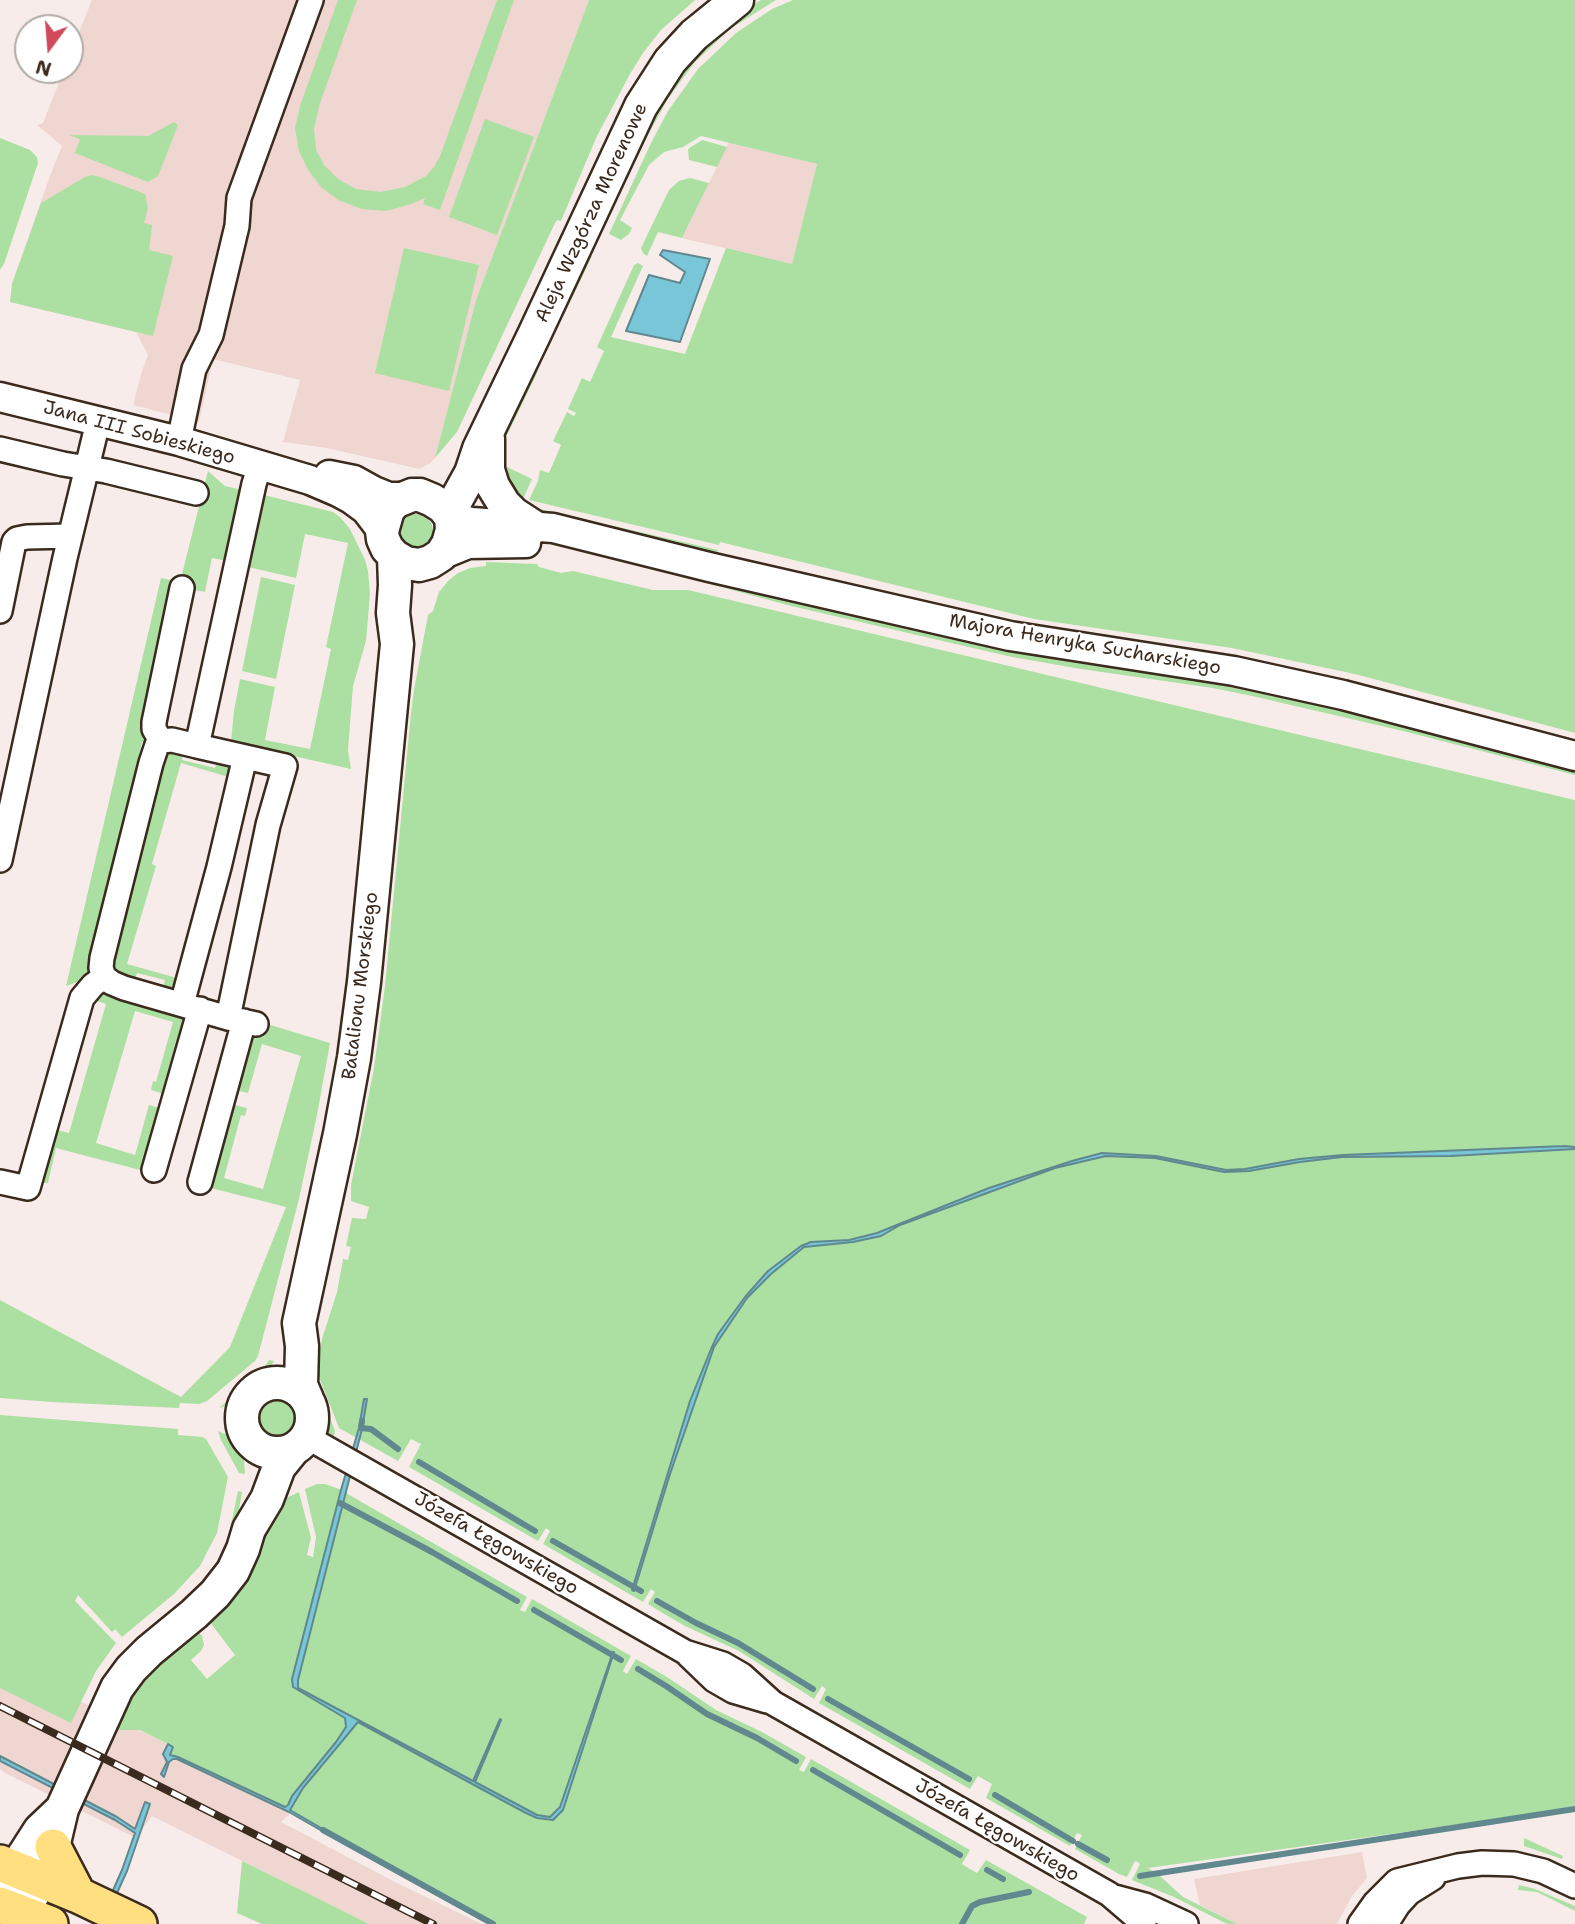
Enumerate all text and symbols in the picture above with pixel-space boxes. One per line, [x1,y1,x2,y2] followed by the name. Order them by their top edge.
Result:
[14,14,84,84] north arrow
[33,54,54,82] text: N
[531,100,653,326] street label: Aleja Wzgórza Morenowe
[41,396,237,470] street label: Jana III Sobieskiego
[947,610,1223,680] street label: Majora Henryka Sucharskiego
[338,891,384,1081] street label: Batalionu Morskiego
[410,1488,582,1600] street label: Józefa Łęgowskiego
[911,1775,1083,1887] street label: Józefa Łęgowskiego

